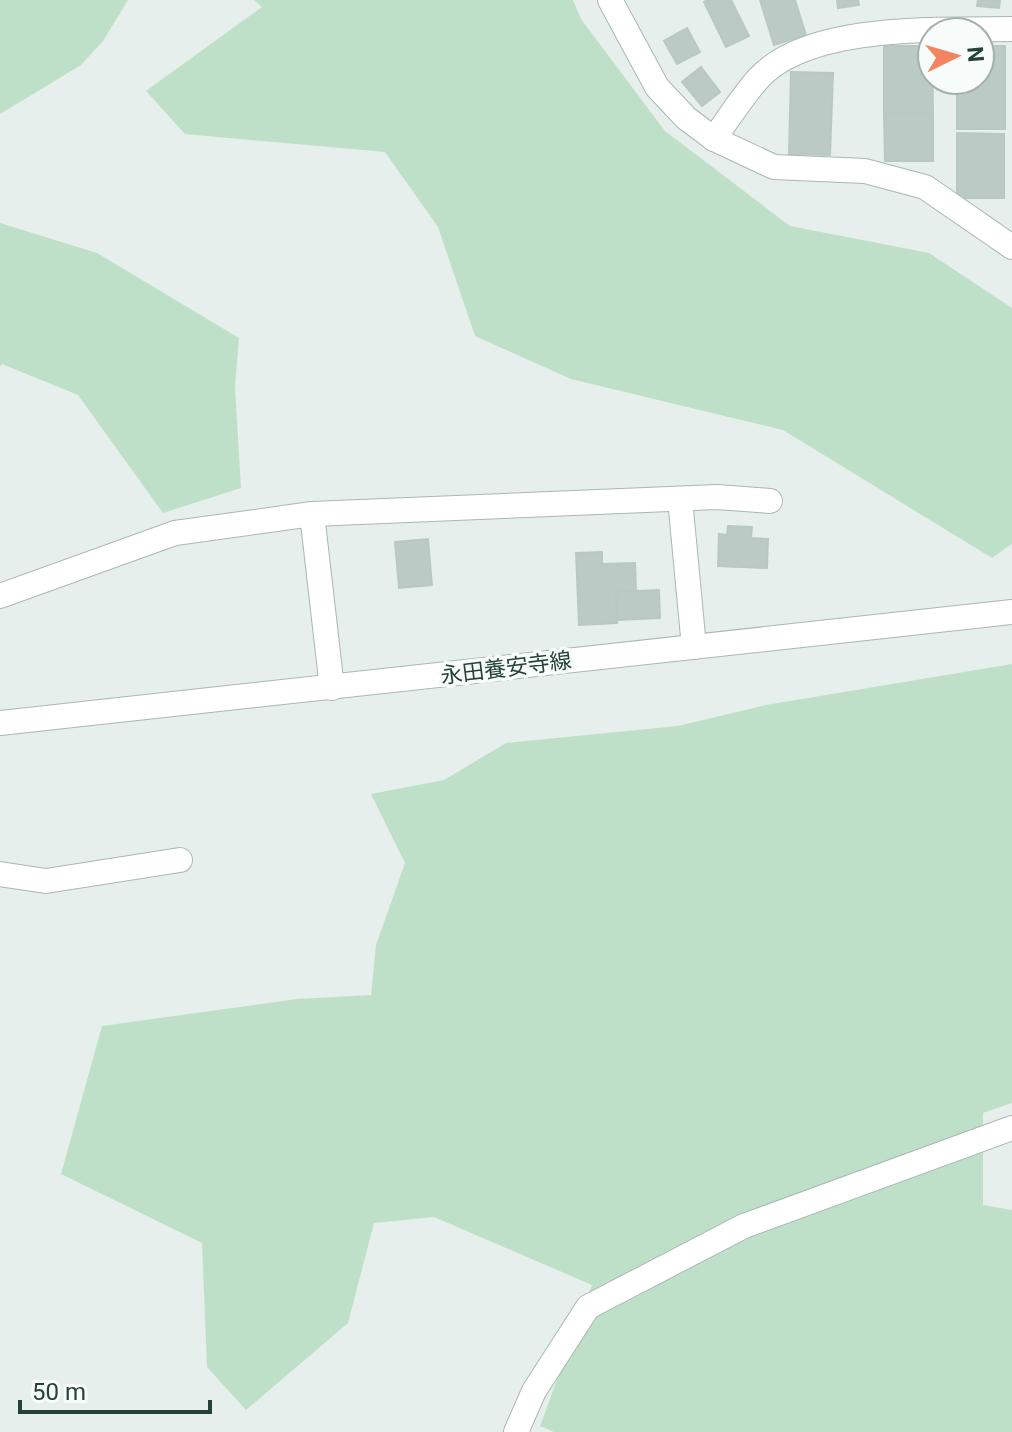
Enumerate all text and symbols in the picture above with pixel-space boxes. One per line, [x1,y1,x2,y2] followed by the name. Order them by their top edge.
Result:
[916,16,996,96] north arrow
[962,45,989,63] text: N
[439,648,573,688] street label: 永田養安寺線
[20,1364,210,1414] scale bar
[32,1378,86,1406] text: 50 m

